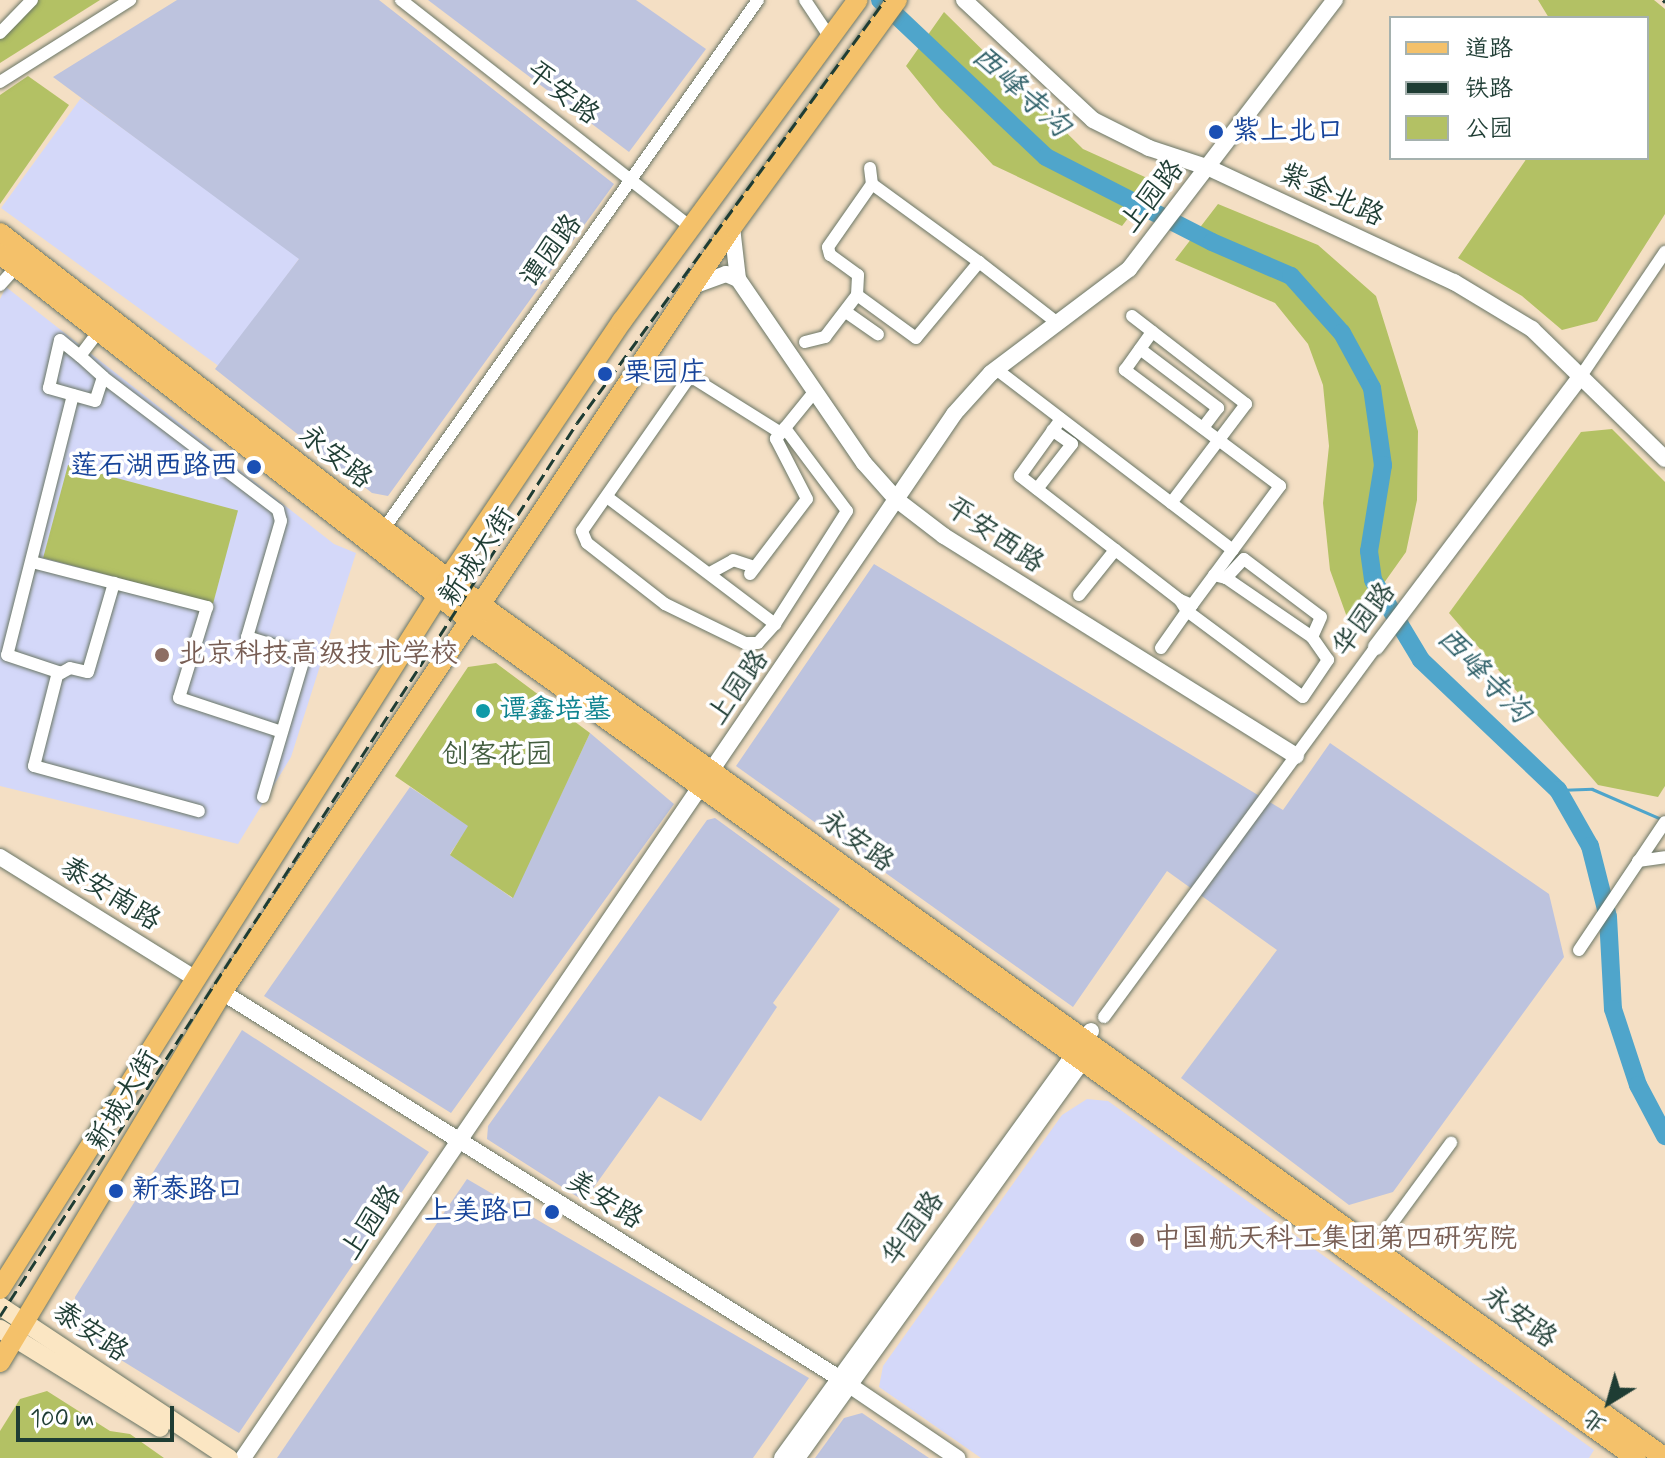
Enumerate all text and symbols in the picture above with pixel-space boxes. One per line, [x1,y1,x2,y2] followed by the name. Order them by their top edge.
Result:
[1389,16,1649,160] legend
[1465,34,1513,65] text: 道路
[963,38,1077,146] water label: 西峰寺沟
[519,55,605,133] street label: 平安路
[1465,74,1513,105] text: 铁路
[1465,114,1513,145] text: 公园
[1232,115,1344,149] place label: 紫上北口
[1207,123,1225,141] marker: 紫上北口
[1114,154,1192,240] street label: 上园路
[1273,157,1389,235] street label: 紫金北路
[514,208,590,296] street label: 谭园路
[623,357,707,391] place label: 栗园庄
[594,363,616,385] marker: 栗园庄
[292,419,378,497] street label: 永安路
[70,450,238,484] place label: 莲石湖西路西
[245,458,263,476] marker: 莲石湖西路西
[938,491,1050,581] street label: 平安西路
[433,501,523,613] street label: 新城大街
[1326,576,1404,664] street label: 华园路
[1428,620,1538,732] water label: 西峰寺沟
[178,638,458,672] place label: 北京科技高级技术学校
[701,644,777,732] street label: 上园路
[153,646,171,664] marker: 北京科技高级技术学校
[499,694,611,728] place label: 谭鑫培墓
[474,702,492,720] marker: 谭鑫培墓
[441,739,553,773] park label: 创客花园
[812,804,900,880] street label: 永安路
[54,851,166,939] street label: 泰安南路
[81,1044,167,1158] street label: 新城大街
[559,1164,649,1238] street label: 美安路
[132,1174,244,1208] place label: 新泰路口
[335,1179,409,1267] street label: 上园路
[107,1182,125,1200] marker: 新泰路口
[876,1185,952,1273] street label: 华园路
[424,1195,536,1229] place label: 上美路口
[543,1203,561,1221] marker: 上美路口
[1153,1223,1517,1257] place label: 中国航天科工集团第四研究院
[1128,1231,1146,1249] marker: 中国航天科工集团第四研究院
[1475,1280,1563,1356] street label: 永安路
[46,1296,134,1370] street label: 泰安路
[1569,1362,1649,1442] north arrow
[20,1390,178,1440] scale bar
[1577,1403,1612,1439] text: 北
[30,1404,94,1435] text: 100 m

